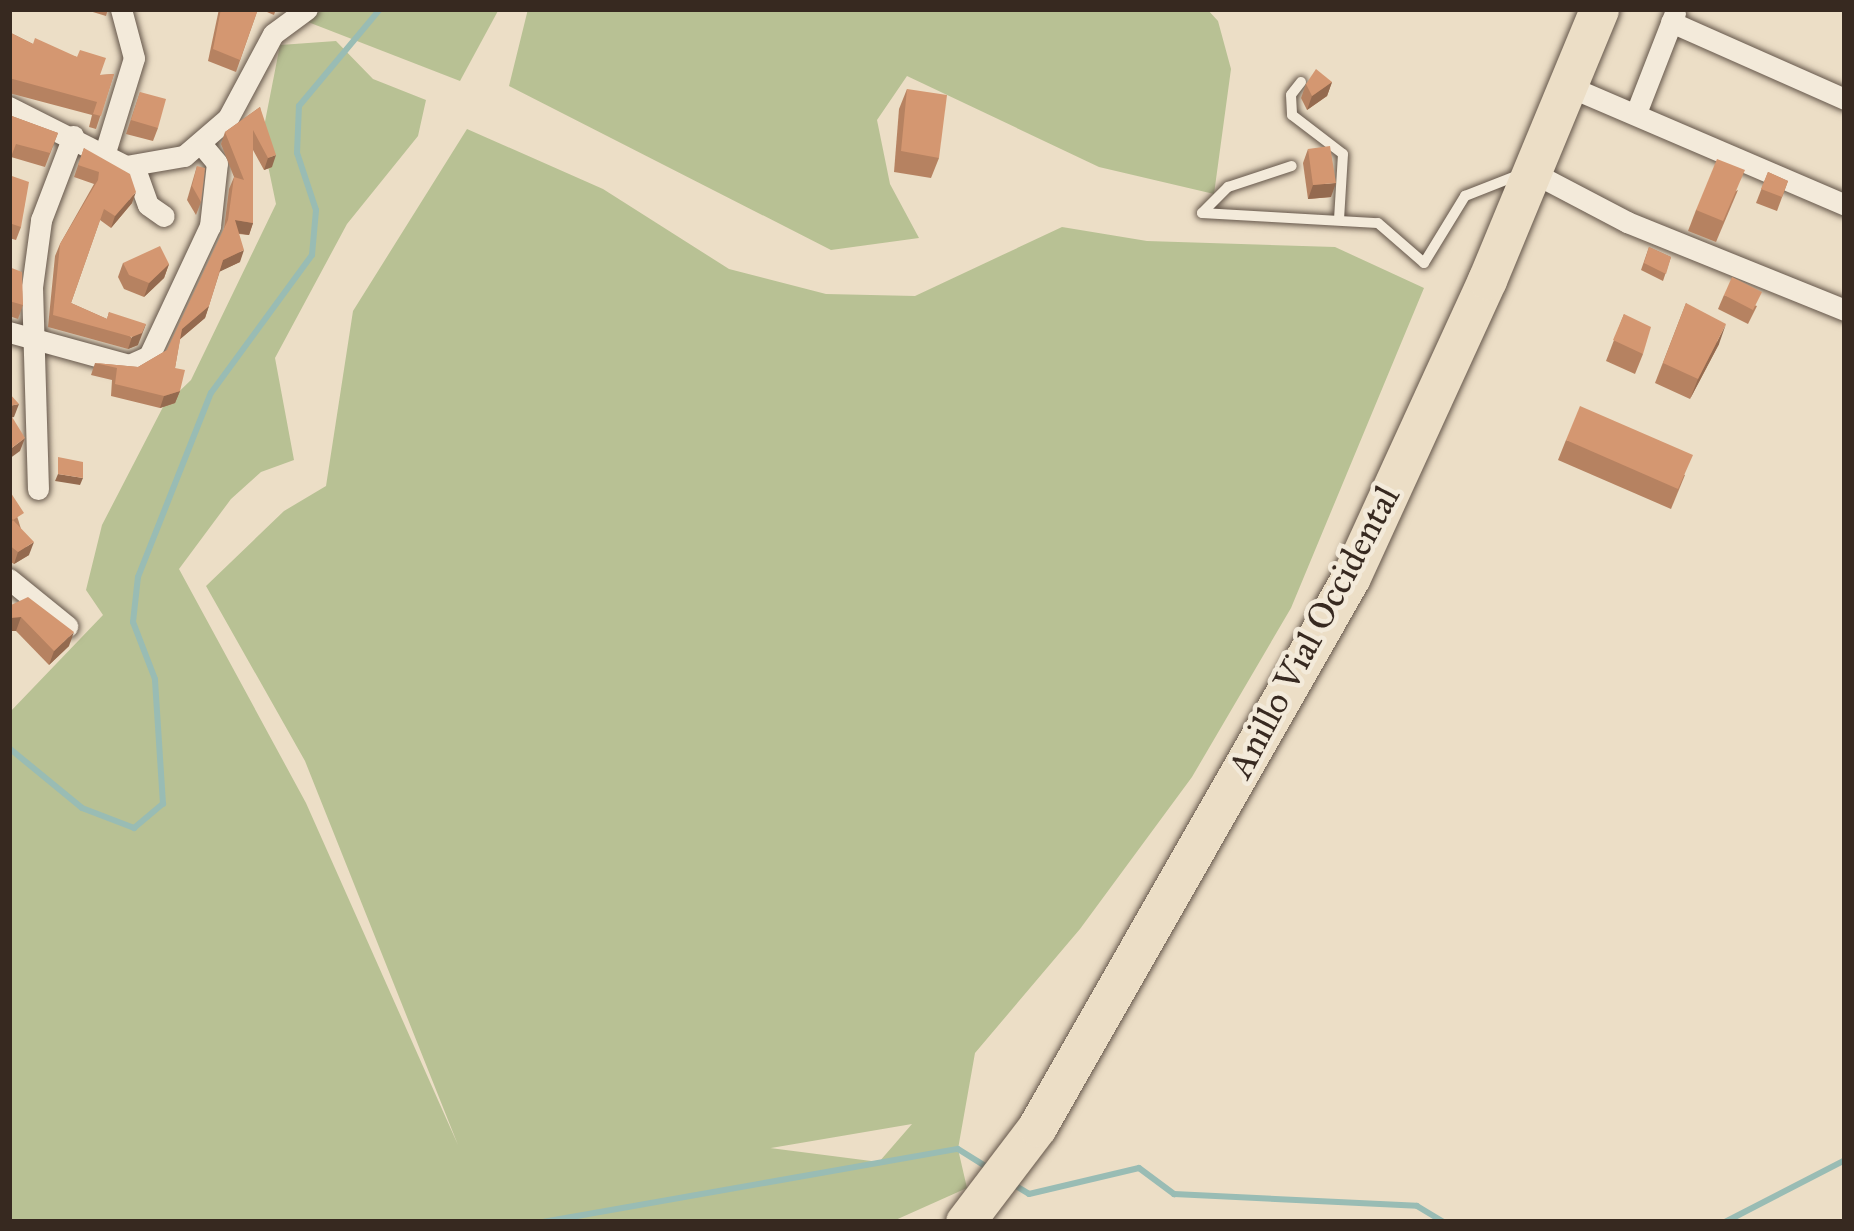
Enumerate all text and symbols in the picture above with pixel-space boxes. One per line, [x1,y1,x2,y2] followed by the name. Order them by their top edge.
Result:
[1219,479,1409,785] street label: Anillo Vial Occidental

